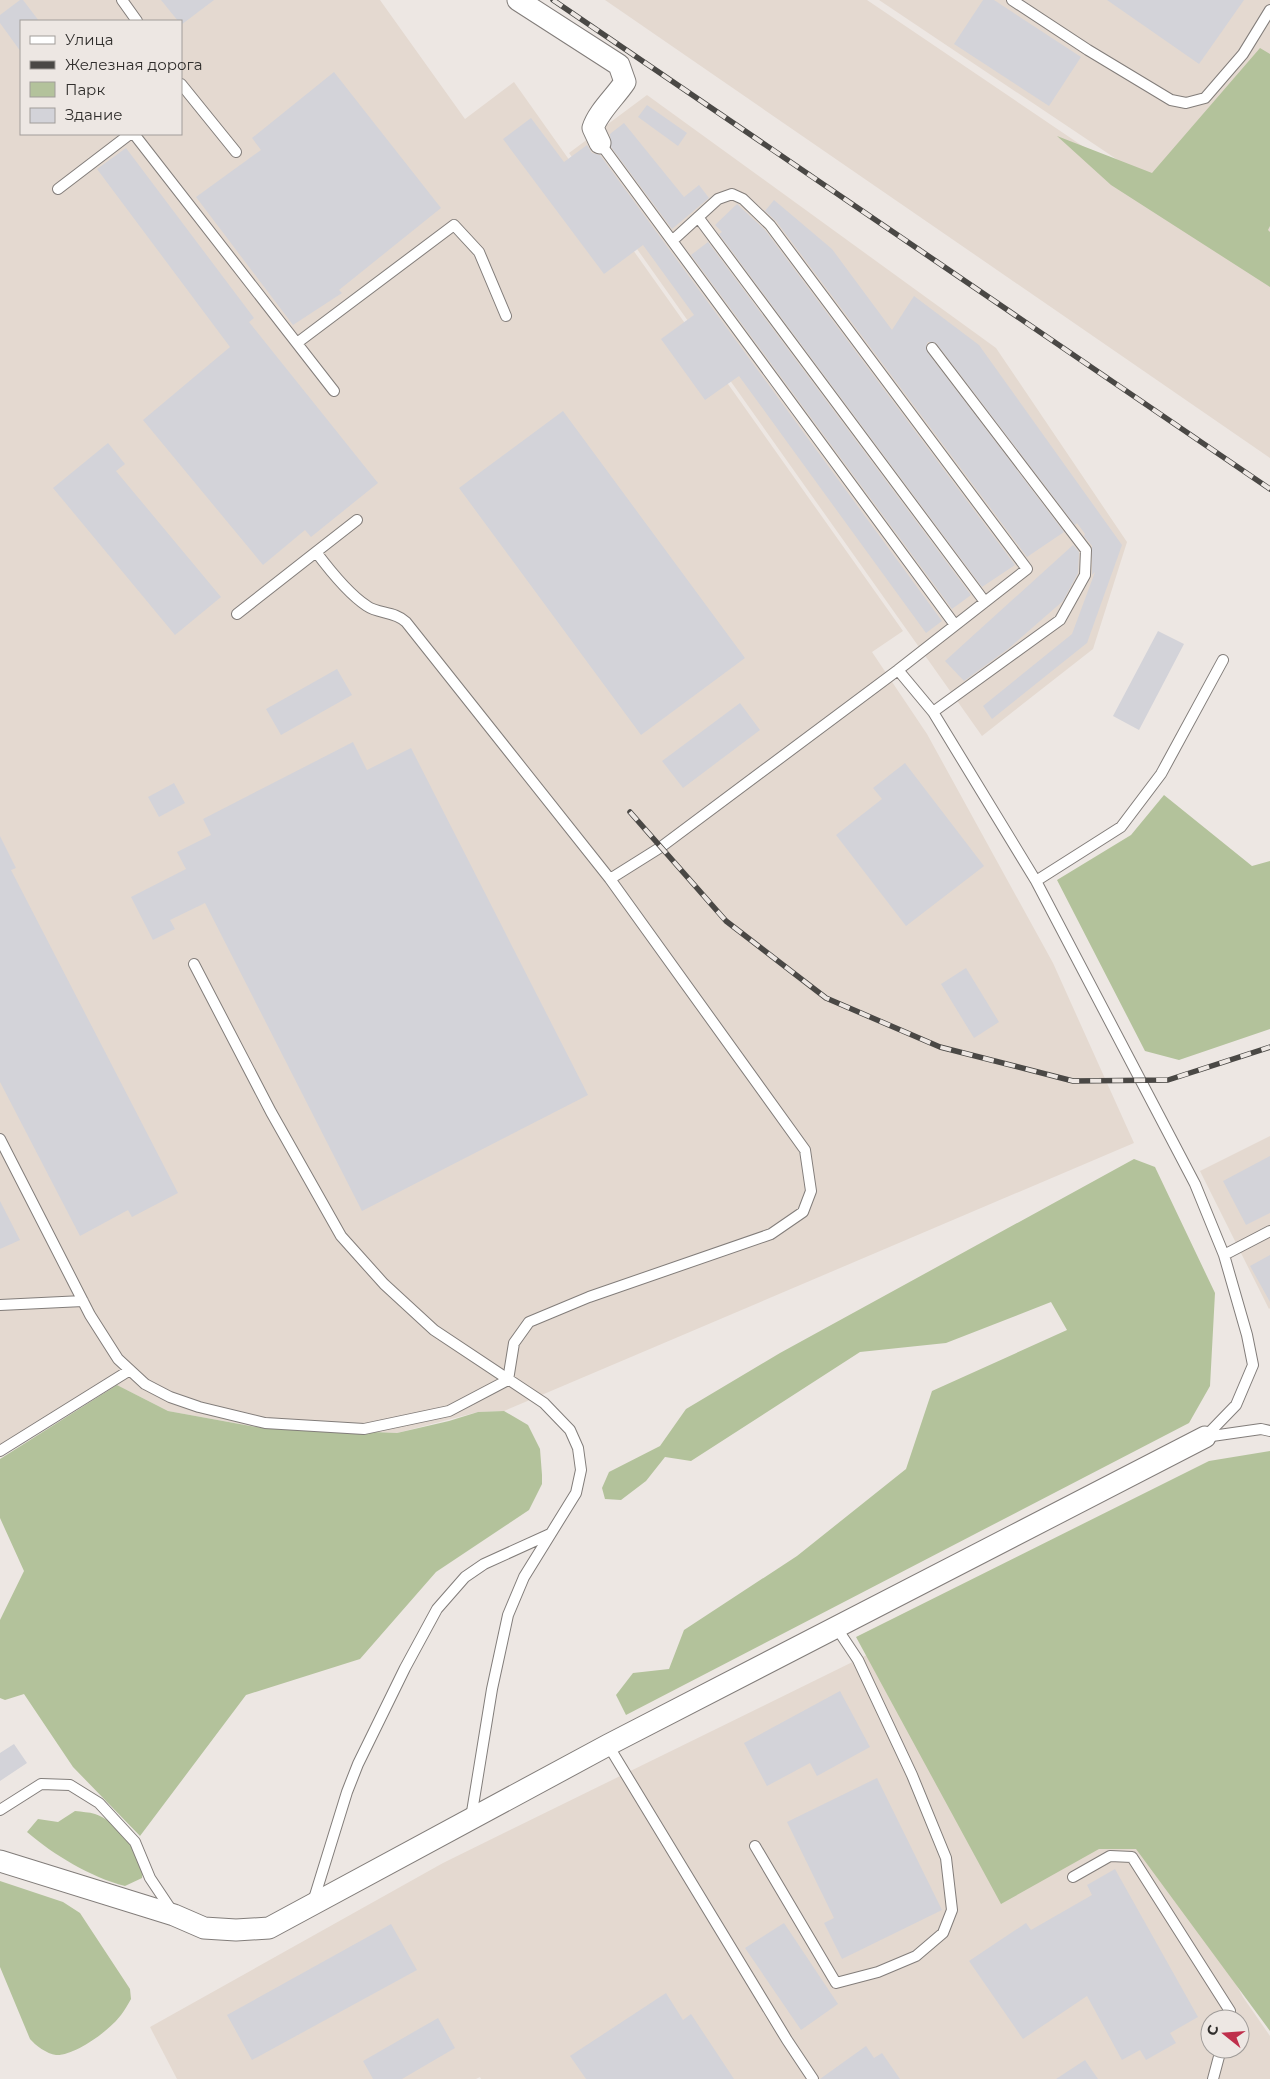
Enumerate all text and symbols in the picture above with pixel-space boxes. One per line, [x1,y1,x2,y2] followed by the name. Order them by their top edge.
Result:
[20,20,182,135] legend
[65,30,113,49] text: Улица
[65,55,202,74] text: Железная дорога
[65,80,105,99] text: Парк
[65,105,123,124] text: Здание
[1200,2009,1250,2059] north arrow
[1202,2023,1223,2038] text: С

